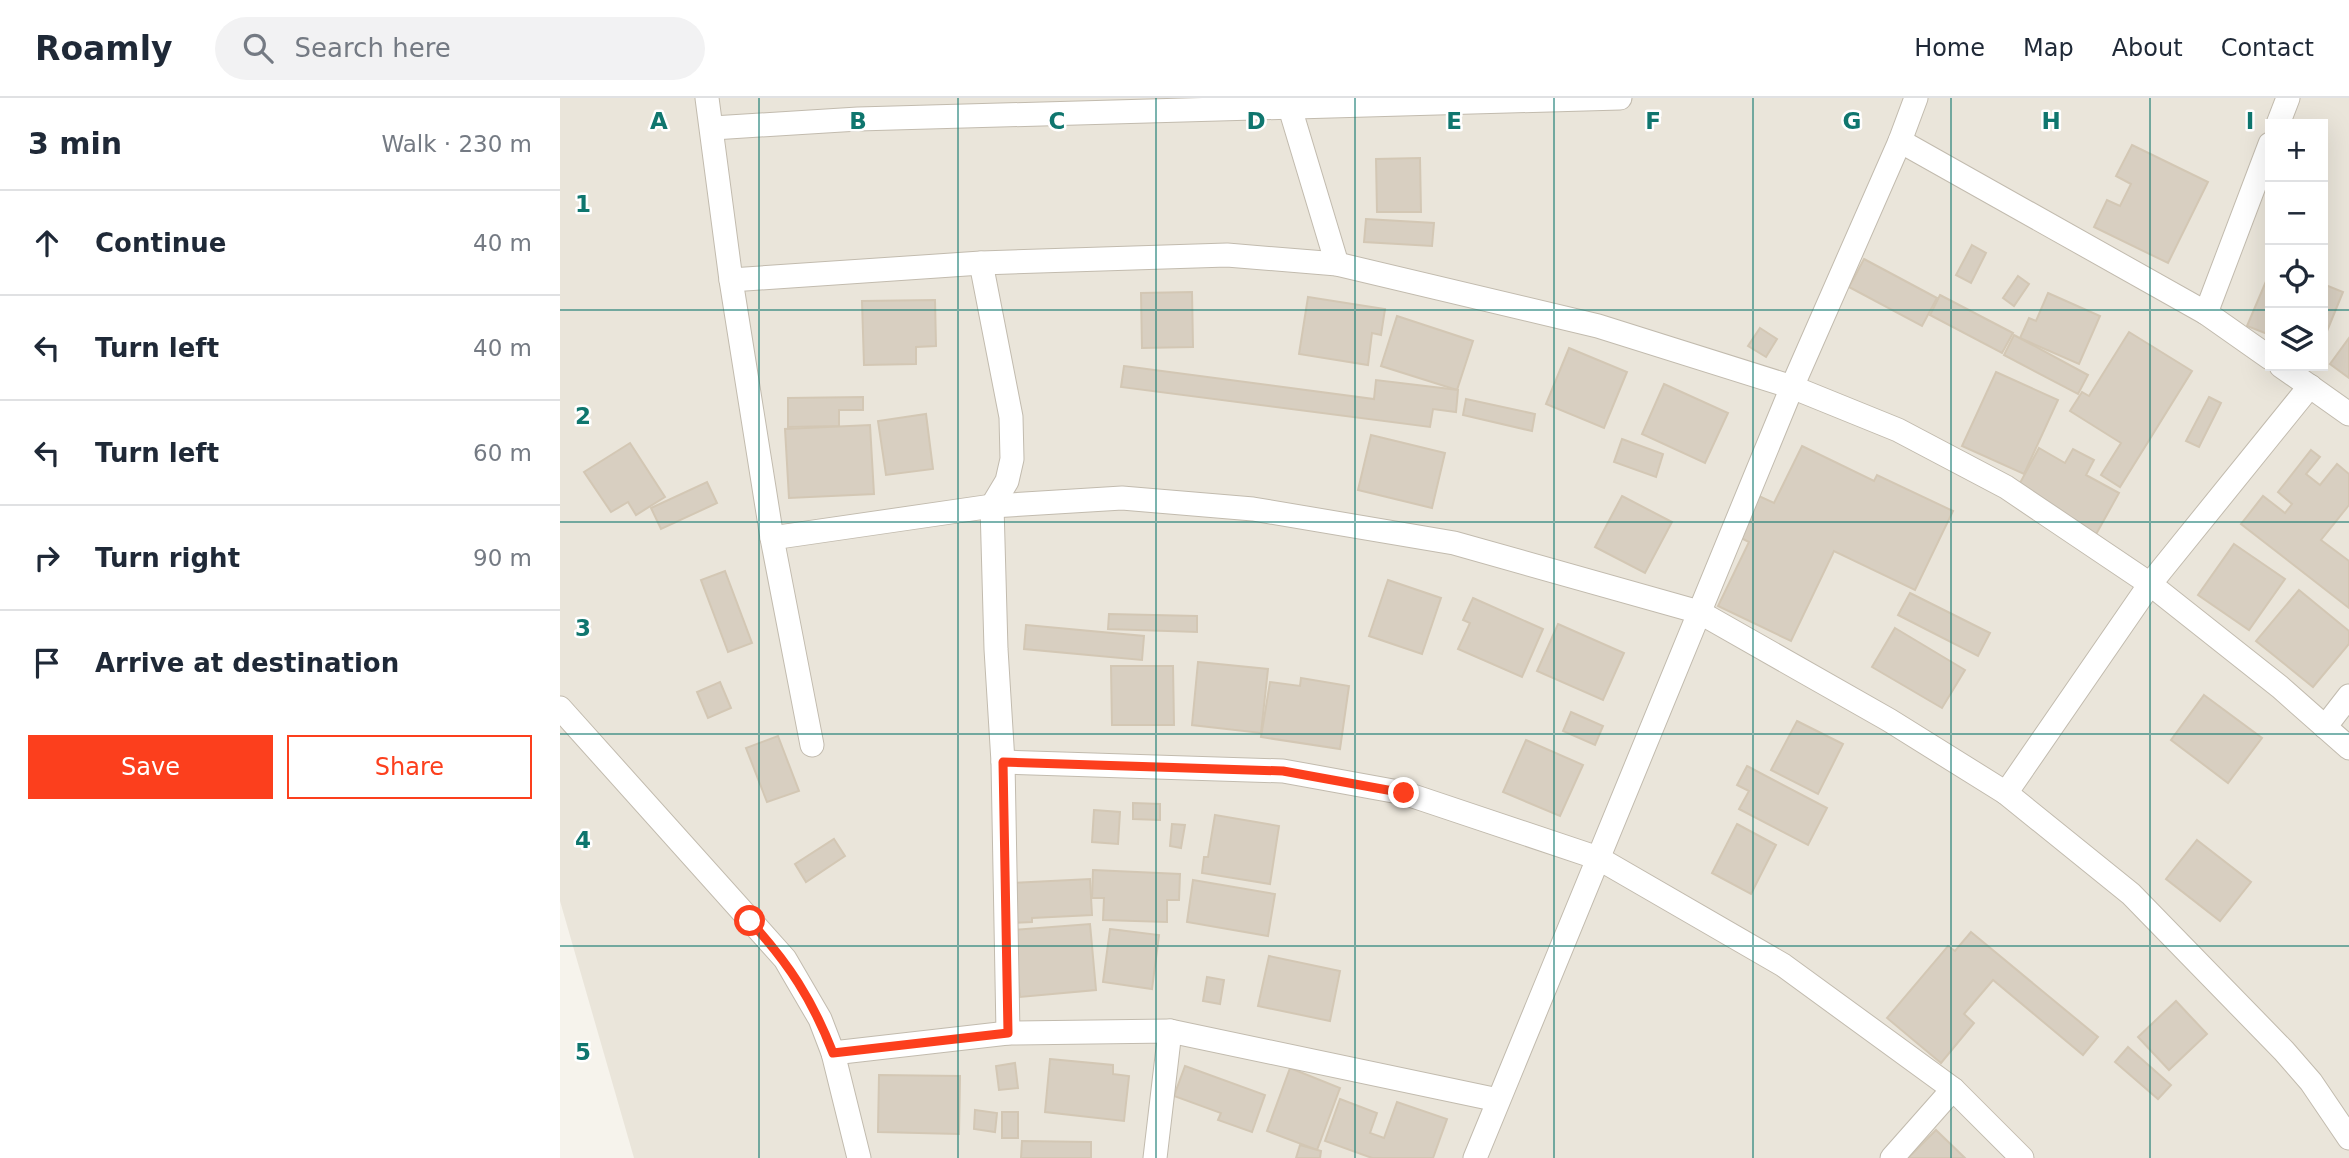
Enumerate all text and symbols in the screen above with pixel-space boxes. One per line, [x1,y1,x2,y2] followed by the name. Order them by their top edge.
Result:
[215,17,705,80] search box
[35,29,173,68] text: Roamly
[239,29,277,67] icon: search
[295,33,451,63] text: Search here
[1914,34,1985,62] text: Home
[2023,34,2074,62] text: Map
[2112,34,2183,62] text: About
[2221,34,2314,62] text: Contact
[650,108,668,134] text: A
[849,108,867,134] text: B
[1049,108,1065,134] text: C
[1246,108,1266,134] text: D
[1446,108,1462,134] text: E
[1645,108,1661,134] text: F
[1843,108,1861,134] text: G
[2041,108,2061,134] text: H
[2246,108,2254,134] text: I
[2265,119,2328,371] map controls
[2265,119,2328,182] button: +
[28,126,122,161] text: 3 min
[381,131,532,157] text: Walk · 230 m
[2265,182,2328,245] button: −
[575,191,591,217] text: 1
[28,224,66,262] icon: ahead
[95,228,226,258] text: Continue
[473,230,532,256] text: 40 m
[2265,245,2328,308] button: locate
[2265,308,2328,371] button: layers
[28,329,66,367] icon: left
[95,333,219,363] text: Turn left
[473,335,532,361] text: 40 m
[575,403,591,429] text: 2
[28,434,66,472] icon: left
[95,438,219,468] text: Turn left
[473,440,532,466] text: 60 m
[28,539,66,577] icon: right
[95,543,240,573] text: Turn right
[473,545,532,571] text: 90 m
[575,615,591,641] text: 3
[28,644,66,682] icon: arrive
[95,648,399,678] text: Arrive at destination
[28,735,273,799] button: Save
[287,735,532,799] button: Share
[1388,777,1419,808] route end
[575,827,591,853] text: 4
[734,905,765,936] route start
[575,1039,591,1065] text: 5

